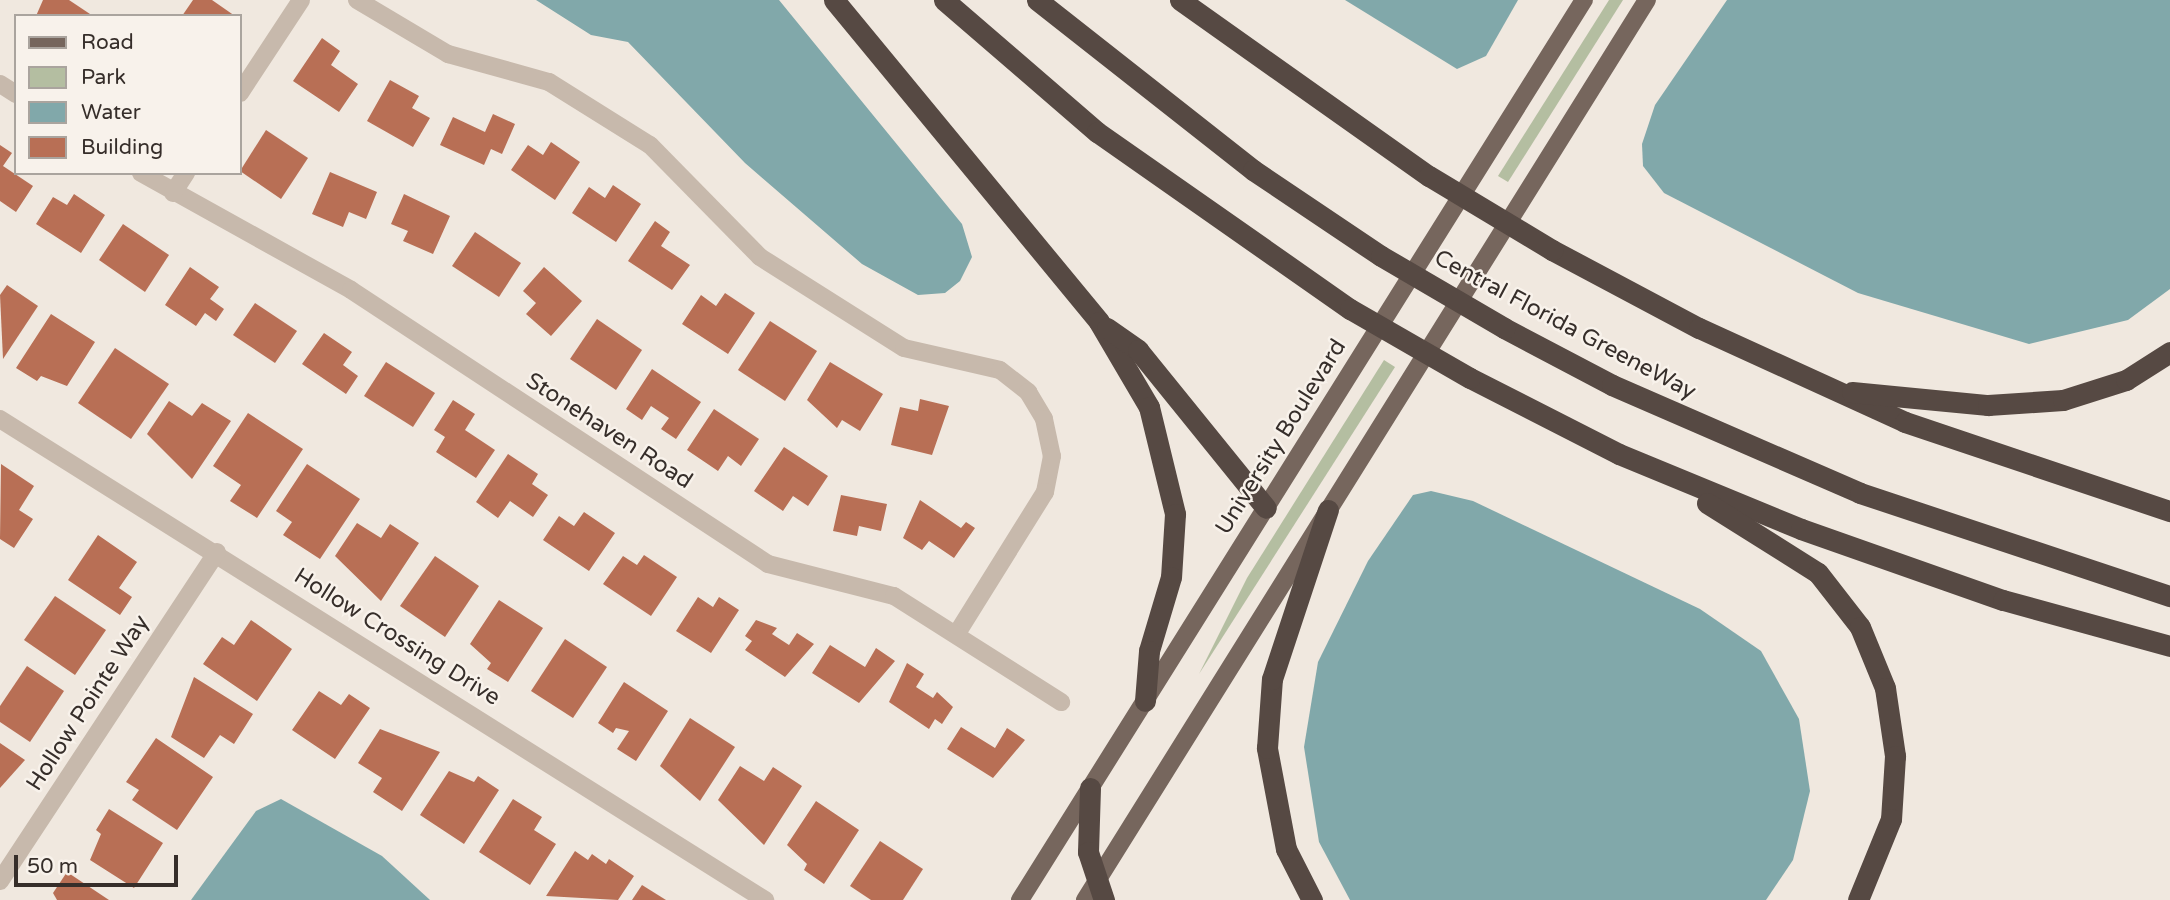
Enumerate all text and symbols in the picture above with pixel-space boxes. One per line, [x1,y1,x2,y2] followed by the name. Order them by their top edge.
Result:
[14,14,242,175] legend
[81,30,134,55] text: Road
[81,65,126,90] text: Park
[81,100,141,125] text: Water
[81,135,163,160] text: Building
[1429,244,1701,406] street label: Central Florida GreeneWay
[1210,334,1352,540] street label: University Boulevard
[521,367,697,495] street label: Stonehaven Road
[289,562,505,712] street label: Hollow Crossing Drive
[21,610,155,796] street label: Hollow Pointe Way
[18,841,182,885] scale bar
[27,854,78,879] text: 50 m

